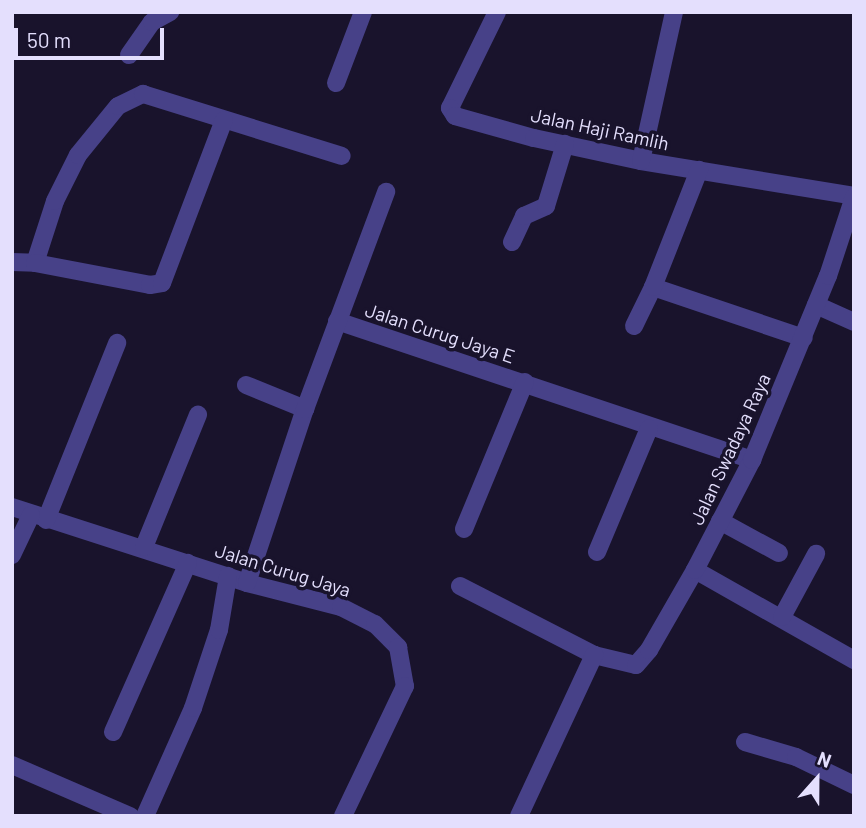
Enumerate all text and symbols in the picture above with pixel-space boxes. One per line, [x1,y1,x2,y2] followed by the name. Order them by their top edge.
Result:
[18,14,168,58] scale bar
[27,27,71,52] text: 50 m
[529,103,671,155] street label: Jalan Haji Ramlih
[362,298,518,368] street label: Jalan Curug Jaya E
[685,370,775,528] street label: Jalan Swadaya Raya
[213,539,353,601] street label: Jalan Curug Jaya
[782,744,852,814] north arrow
[815,746,835,772] text: N

